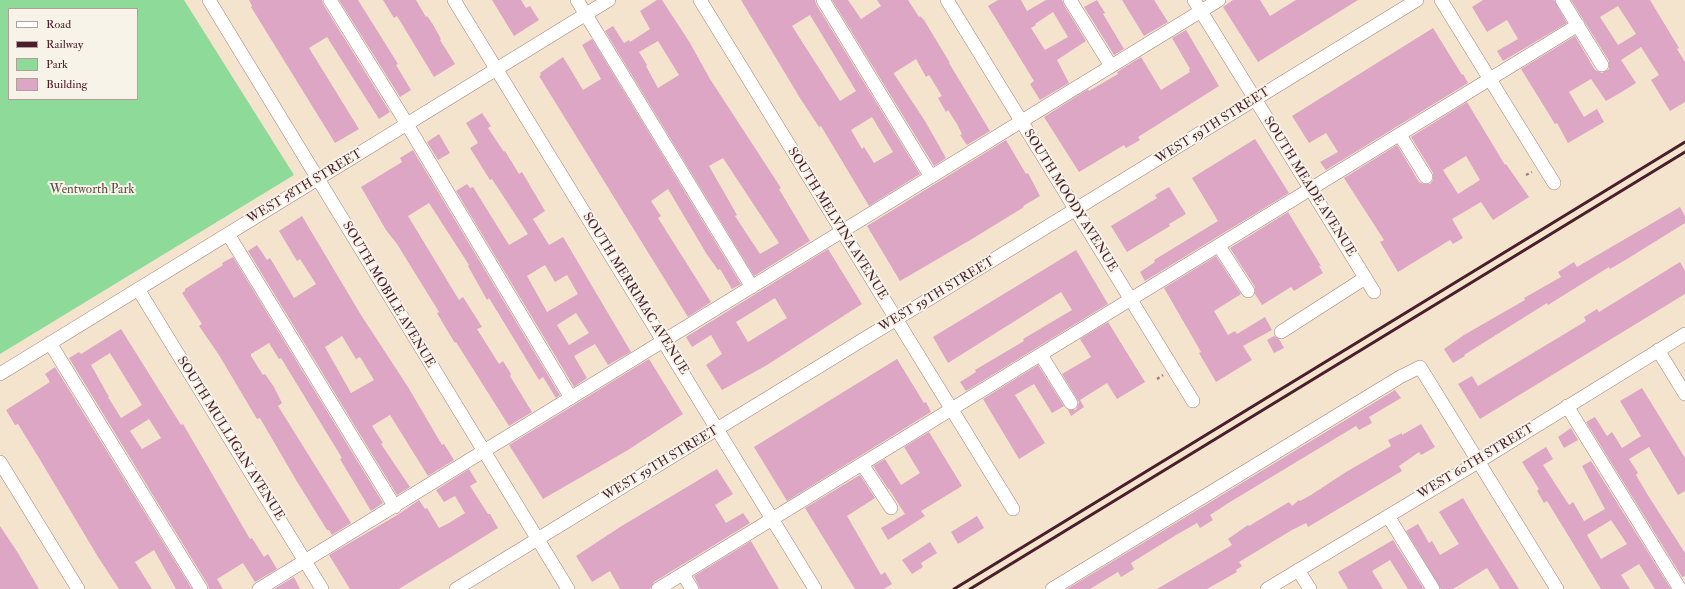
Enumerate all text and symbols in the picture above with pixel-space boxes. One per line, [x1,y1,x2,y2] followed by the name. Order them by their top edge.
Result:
[8,8,138,100] legend
[46,17,71,32] text: Road
[46,37,83,52] text: Railway
[46,57,68,72] text: Park
[46,77,87,92] text: Building
[1153,84,1273,168] street label: WEST 59TH STREET
[1259,114,1359,260] street label: SOUTH MEADE AVENUE
[1020,127,1120,275] street label: SOUTH MOODY AVENUE
[784,145,890,303] street label: SOUTH MELVINA AVENUE
[245,146,365,228] street label: WEST 58TH STREET
[50,182,134,198] park label: Wentworth Park
[579,210,691,378] street label: SOUTH MERRIMAC AVENUE
[338,219,438,371] street label: SOUTH MOBILE AVENUE
[876,254,998,336] street label: WEST 59TH STREET
[173,354,287,524] street label: SOUTH MULLIGAN AVENUE
[1415,421,1537,503] street label: WEST 60TH STREET
[600,423,722,505] street label: WEST 59TH STREET

